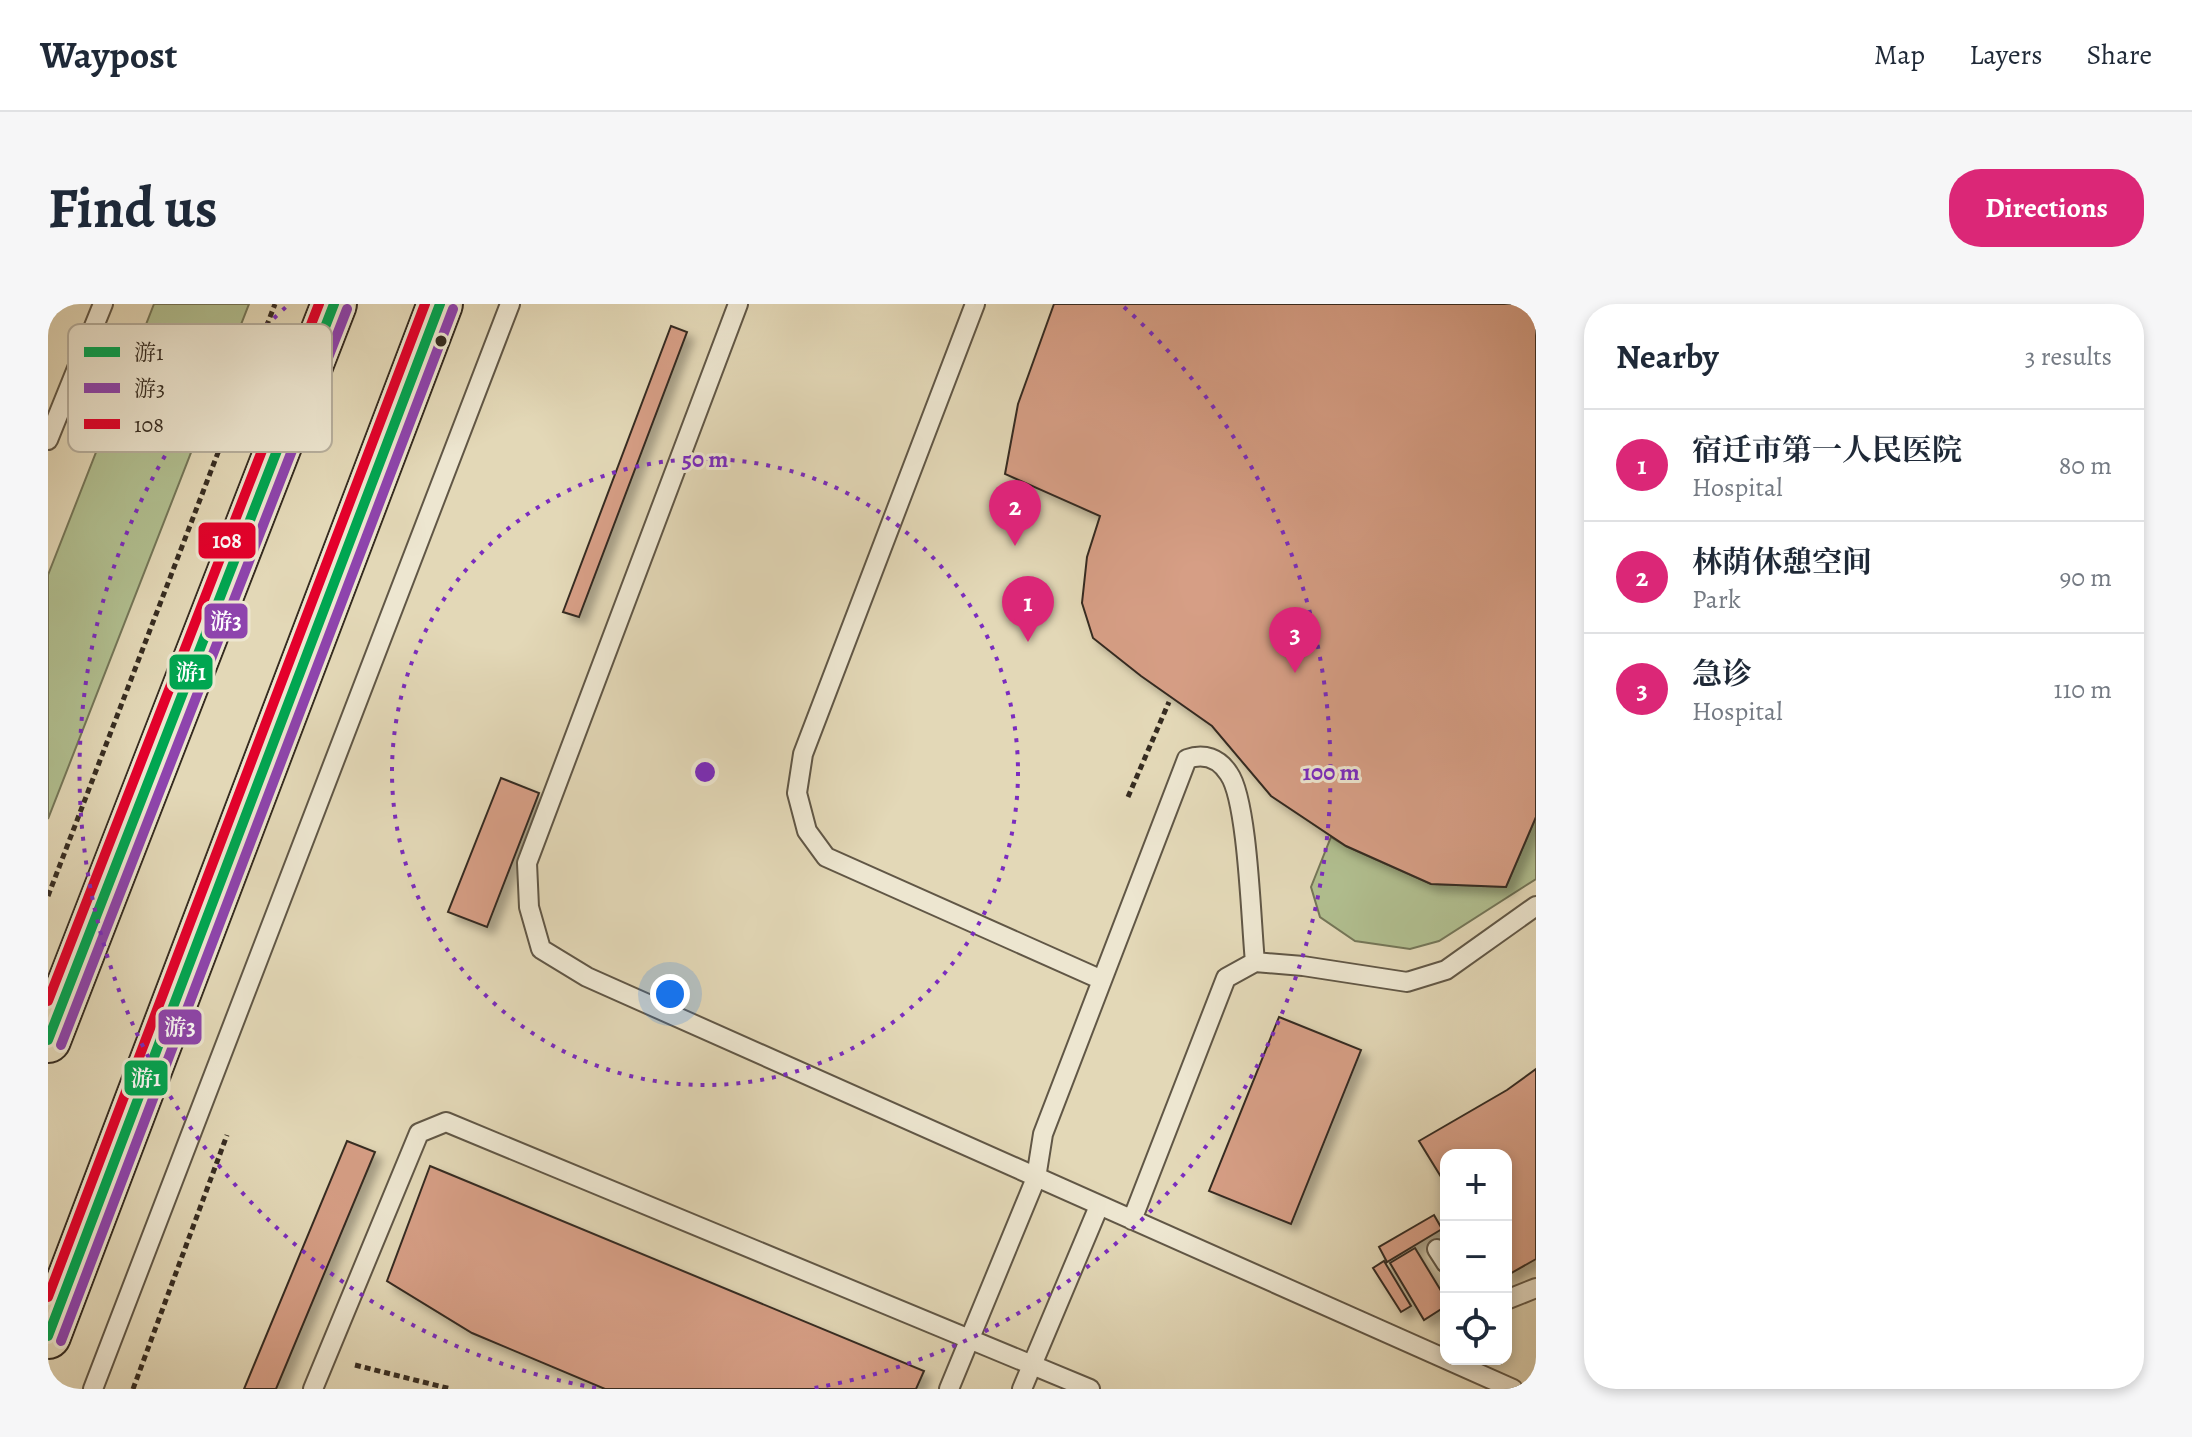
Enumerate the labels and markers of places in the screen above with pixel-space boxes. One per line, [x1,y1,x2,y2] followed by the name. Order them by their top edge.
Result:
[433,333,449,349] unlabelled marker
[989,480,1041,546] pin: 2
[1002,576,1054,642] pin: 1
[1269,607,1321,673] pin: 3
[691,758,719,786] centre of rings

